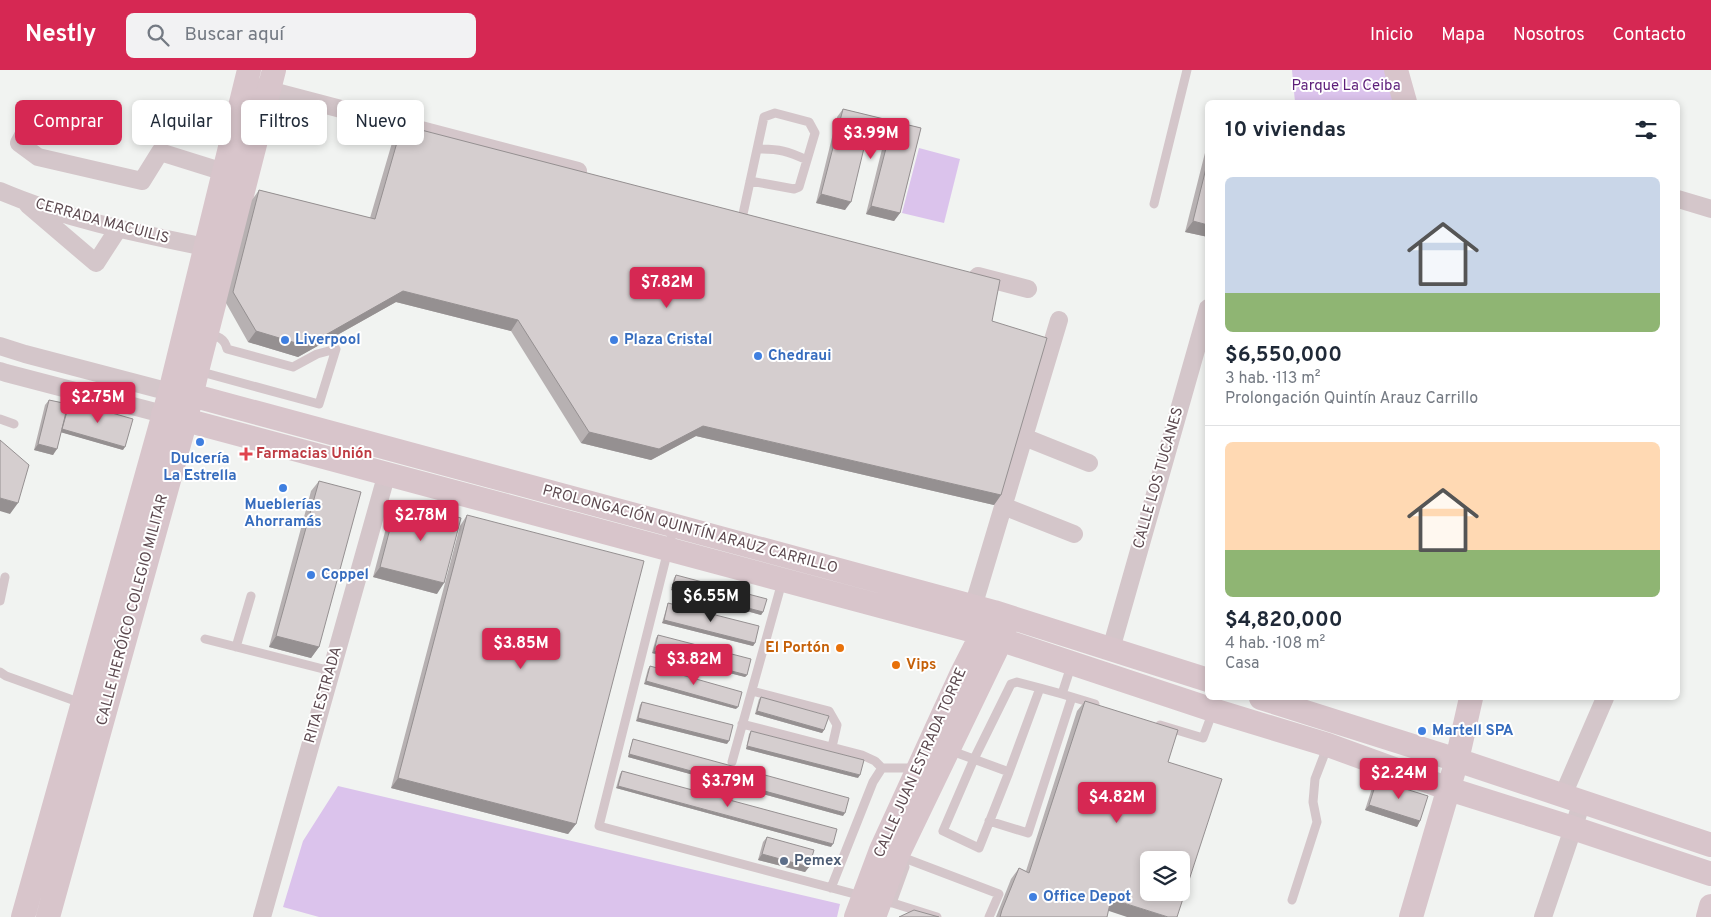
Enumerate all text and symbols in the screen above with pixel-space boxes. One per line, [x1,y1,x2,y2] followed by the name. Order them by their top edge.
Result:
[126,13,476,58] search box
[25,20,96,50] text: Nestly
[144,21,172,49] icon: search
[184,23,284,47] text: Buscar aquí
[1370,24,1413,47] text: Inicio
[1441,24,1485,47] text: Mapa
[1513,24,1585,47] text: Nosotros
[1613,24,1686,47] text: Contacto
[1291,77,1401,96] park label: Parque La Ceiba
[15,100,122,145] chip: Comprar
[132,100,231,145] chip: Alquilar
[241,100,327,145] chip: Filtros
[337,100,424,145] chip: Nuevo
[1632,116,1660,144] icon: filters
[1225,117,1346,144] text: 10 viviendas
[830,118,912,160] pin: $3.99M
[843,124,899,144] text: $3.99M
[33,195,171,249] street label: CERRADA MACUILIS
[1398,209,1488,299] icon: home
[626,266,708,309] pin: $7.82M
[641,273,693,293] text: $7.82M
[295,331,361,350] place label: Liverpool
[624,331,712,350] place label: Plaza Cristal
[279,334,291,346] marker: Liverpool
[608,334,620,346] marker: Plaza Cristal
[1225,342,1342,369] text: $6,550,000
[768,347,831,366] place label: Chedraui
[752,350,764,362] marker: Chedraui
[1225,369,1321,389] text: 3 hab. · 113 m²
[57,382,139,424] pin: $2.75M
[71,388,125,408] text: $2.75M
[1225,389,1478,409] text: Prolongación Quintín Arauz Carrillo
[1130,405,1188,551] street label: CALLE LOS TUCANES
[194,436,206,448] marker: Dulcería La Estrella
[256,445,372,464] place label: Farmacias Unión
[240,448,252,460] marker: Farmacias Unión
[163,450,237,486] place label: Dulcería La Estrella
[1398,475,1488,565] icon: home
[540,479,840,579] street label: PROLONGACIÓN QUINTÍN ARAUZ CARRILLO
[277,482,289,494] marker: Mueblerías Ahorramás
[91,492,173,728] street label: CALLE HERÓICO COLEGIO MILITAR
[244,496,322,532] place label: Mueblerías Ahorramás
[380,500,462,542] pin: $2.78M
[394,506,448,526] text: $2.78M
[321,566,369,585] place label: Coppel
[305,569,317,581] marker: Coppel
[670,580,752,623] pin: $6.55M
[683,587,739,607] text: $6.55M
[1225,607,1343,634] text: $4,820,000
[480,628,562,670] pin: $3.85M
[493,634,549,654] text: $3.85M
[1225,634,1325,654] text: 4 hab. · 108 m²
[765,639,830,658] place label: El Portón
[834,642,846,654] marker: El Portón
[301,644,347,746] street label: RITA ESTRADA
[653,644,735,686] pin: $3.82M
[666,650,722,670] text: $3.82M
[1225,654,1260,674] text: Casa
[906,656,936,675] place label: Vips
[890,659,902,671] marker: Vips
[870,665,972,861] street label: CALLE JUAN ESTRADA TORRE
[1432,722,1514,741] place label: Martell SPA
[1416,725,1428,737] marker: Martell SPA
[1358,758,1440,800] pin: $2.24M
[1371,764,1427,784] text: $2.24M
[687,766,769,808] pin: $3.79M
[702,772,754,792] text: $3.79M
[1076,782,1158,824] pin: $4.82M
[1089,788,1145,808] text: $4.82M
[1140,851,1190,901] map controls
[1140,851,1190,901] button: layers
[794,852,842,871] place label: Pemex
[778,855,790,867] marker: Pemex
[1043,888,1131,907] place label: Office Depot
[1027,891,1039,903] marker: Office Depot

